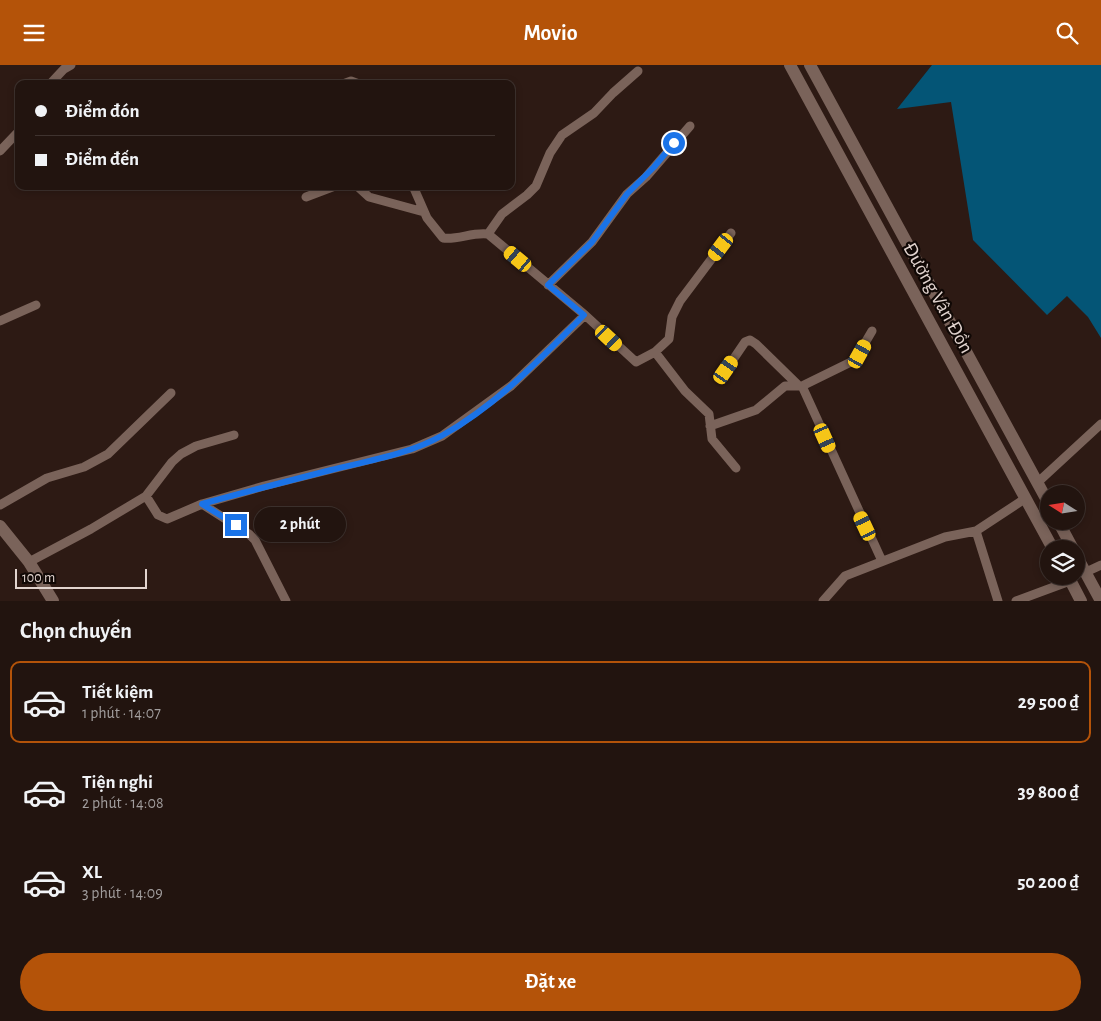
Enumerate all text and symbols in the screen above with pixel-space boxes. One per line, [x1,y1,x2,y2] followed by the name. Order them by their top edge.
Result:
[20,19,48,47] icon: menu
[1053,19,1081,47] icon: search
[523,22,578,44] text: Movio
[65,102,139,121] text: Điểm đón
[663,132,685,154] route start
[65,150,139,169] text: Điểm đến
[705,231,736,263] car
[899,239,977,357] street label: Đường Vân Đồn
[501,244,534,274] car
[592,322,625,354] car
[846,337,873,371] car
[711,353,740,387] car
[812,421,837,455] car
[1040,485,1085,530] north arrow
[1040,485,1085,585] map controls
[254,507,346,543] callout: 2 phút
[851,509,878,543] car
[225,514,247,536] route end
[280,516,320,532] text: 2 phút
[1040,540,1085,585] button: layers
[15,566,148,589] scale bar
[22,571,55,585] text: 100 m
[20,620,132,642] text: Chọn chuyến
[22,680,67,725] icon: car
[82,683,153,702] text: Tiết kiệm
[1018,693,1079,712] text: 29 500 ₫
[82,705,161,721] text: 1 phút · 14:07
[22,770,67,815] icon: car
[82,773,153,792] text: Tiện nghi
[1017,783,1079,802] text: 39 800 ₫
[82,795,164,811] text: 2 phút · 14:08
[22,860,67,905] icon: car
[82,863,102,882] text: XL
[1017,873,1079,892] text: 50 200 ₫
[82,885,163,901] text: 3 phút · 14:09
[20,953,1081,1011] button: Đặt xe

